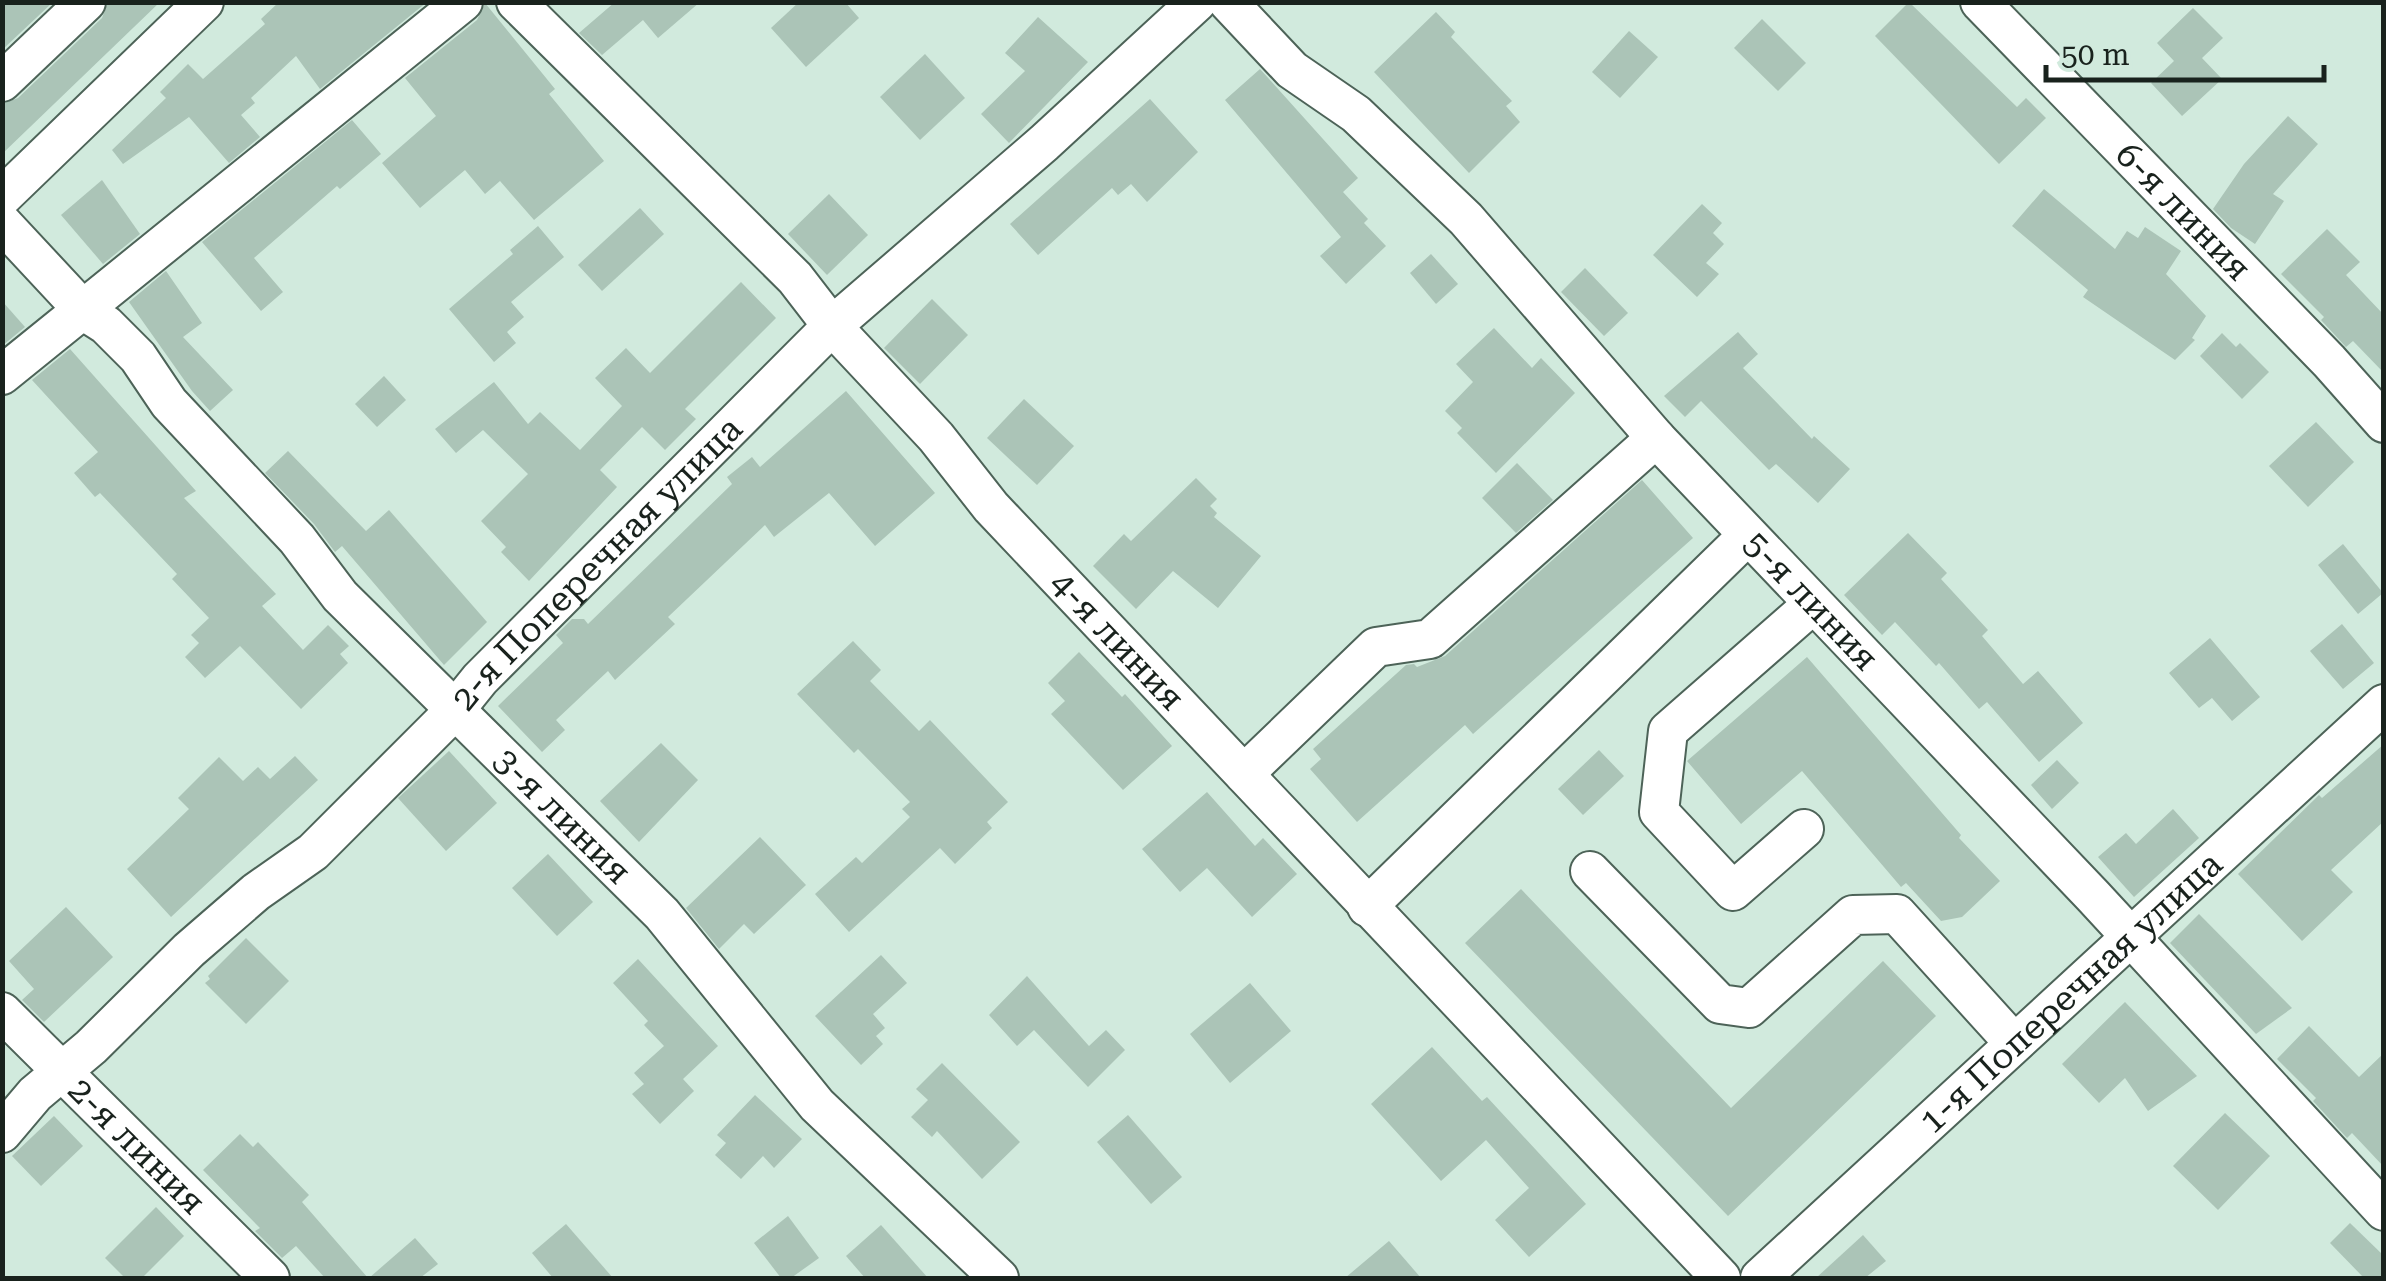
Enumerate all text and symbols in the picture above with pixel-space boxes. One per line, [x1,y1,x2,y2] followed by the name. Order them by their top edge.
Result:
[2046,20,2324,82] scale bar
[2061,37,2130,72] text: 50 m
[2107,134,2260,289] street label: 6-я линия
[443,408,750,718] street label: 2-я Поперечная улица
[1736,523,1887,679] street label: 5-я линия
[1042,562,1193,718] street label: 4-я линия
[485,739,640,892] street label: 3-я линия
[1911,843,2230,1141] street label: 1-я Поперечная улица
[60,1069,214,1222] street label: 2-я линия

